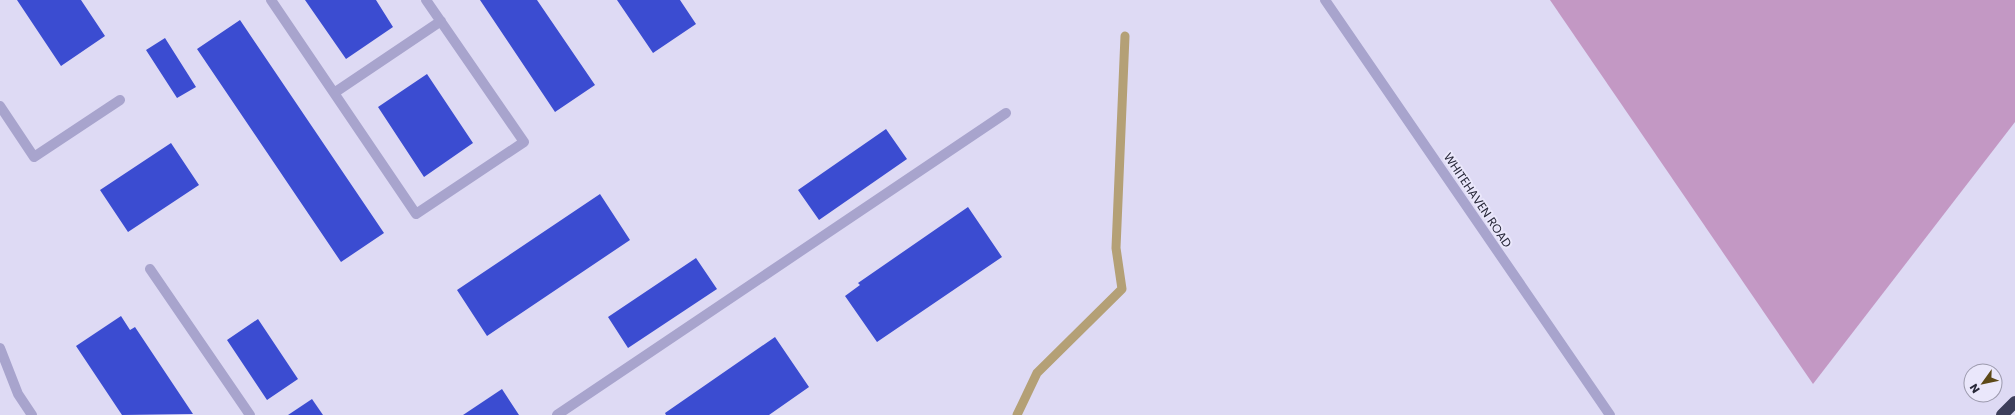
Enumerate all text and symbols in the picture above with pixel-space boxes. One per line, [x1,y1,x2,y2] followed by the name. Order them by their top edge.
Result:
[1440,149,1516,251] street label: WHITEHAVEN ROAD
[1963,363,2003,403] north arrow
[1966,381,1984,396] text: N

